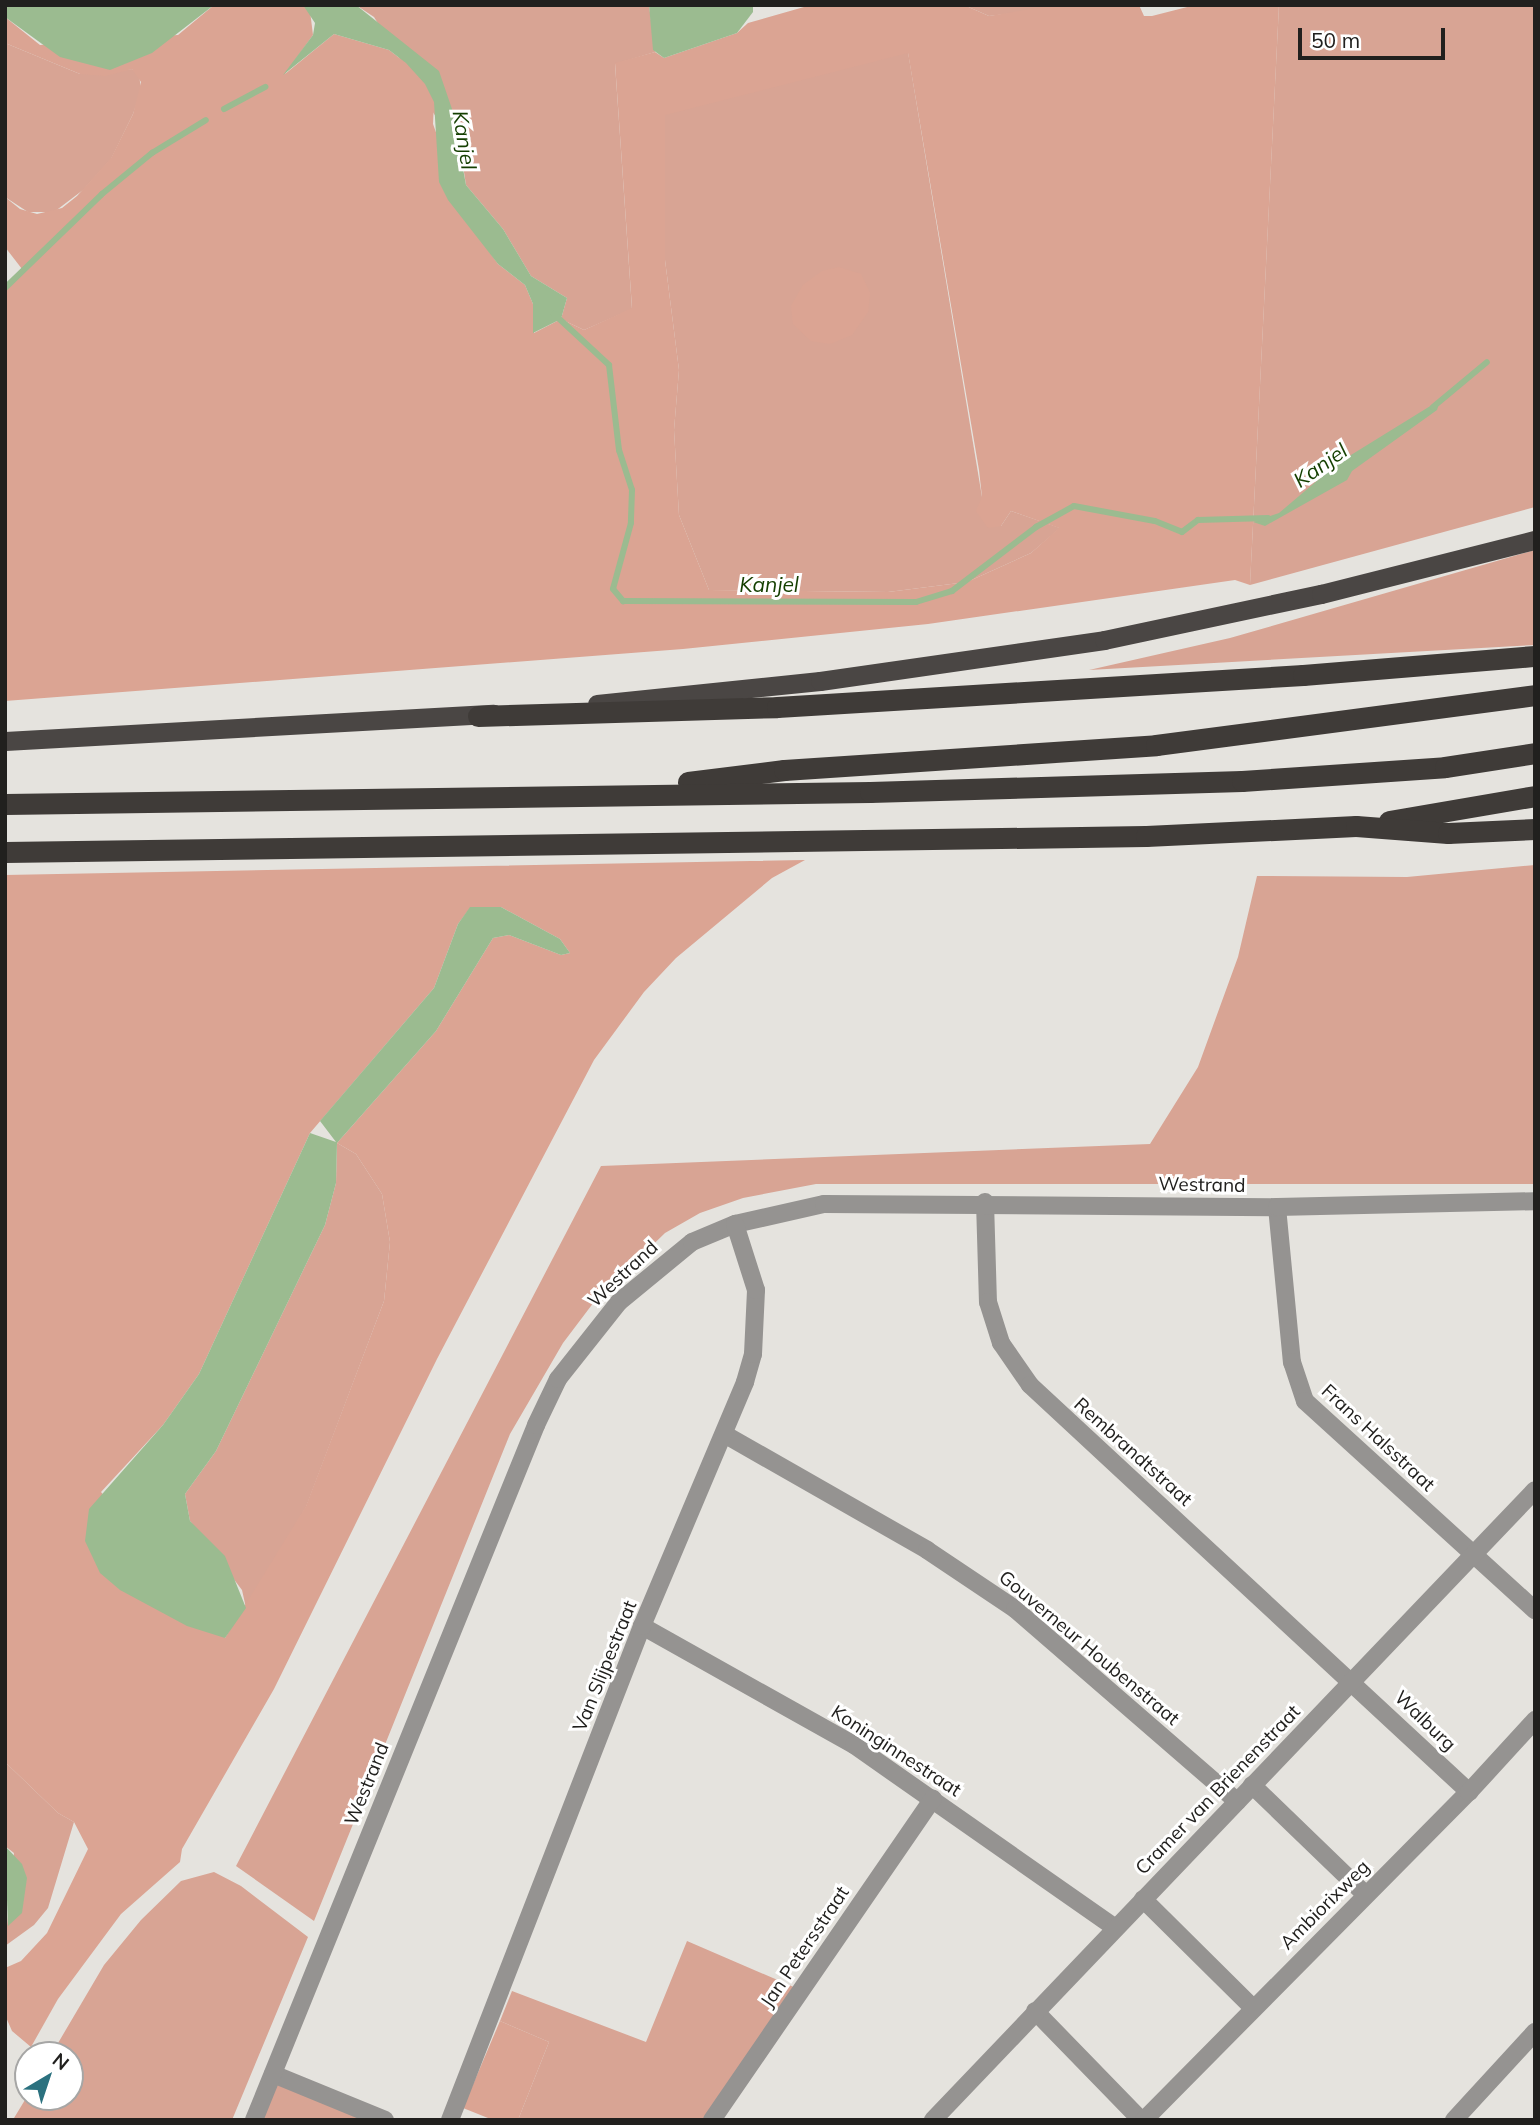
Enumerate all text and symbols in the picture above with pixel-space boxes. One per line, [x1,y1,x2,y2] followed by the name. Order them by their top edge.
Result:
[1302,14,1449,58] scale bar
[1311,27,1360,53] text: 50 m
[448,109,482,171] water label: Kanjel
[1288,438,1352,492] water label: Kanjel
[739,571,799,597] water label: Kanjel
[1158,1173,1246,1197] street label: Westrand
[583,1236,663,1312] street label: Westrand
[1317,1380,1439,1496] street label: Frans Halsstraat
[1069,1393,1197,1511] street label: Rembrandtstraat
[994,1566,1184,1730] street label: Gouverneur Houbenstraat
[568,1597,642,1735] street label: Van Slijpestraat
[1390,1686,1460,1756] street label: Walburg
[1131,1700,1305,1880] street label: Cramer van Brienenstraat
[827,1701,965,1801] street label: Koninginnestraat
[340,1739,394,1829] street label: Westrand
[1276,1856,1374,1954] street label: Ambiorixweg
[756,1882,854,2012] street label: Jan Petersstraat
[14,2041,84,2111] north arrow
[48,2047,74,2075] text: N

